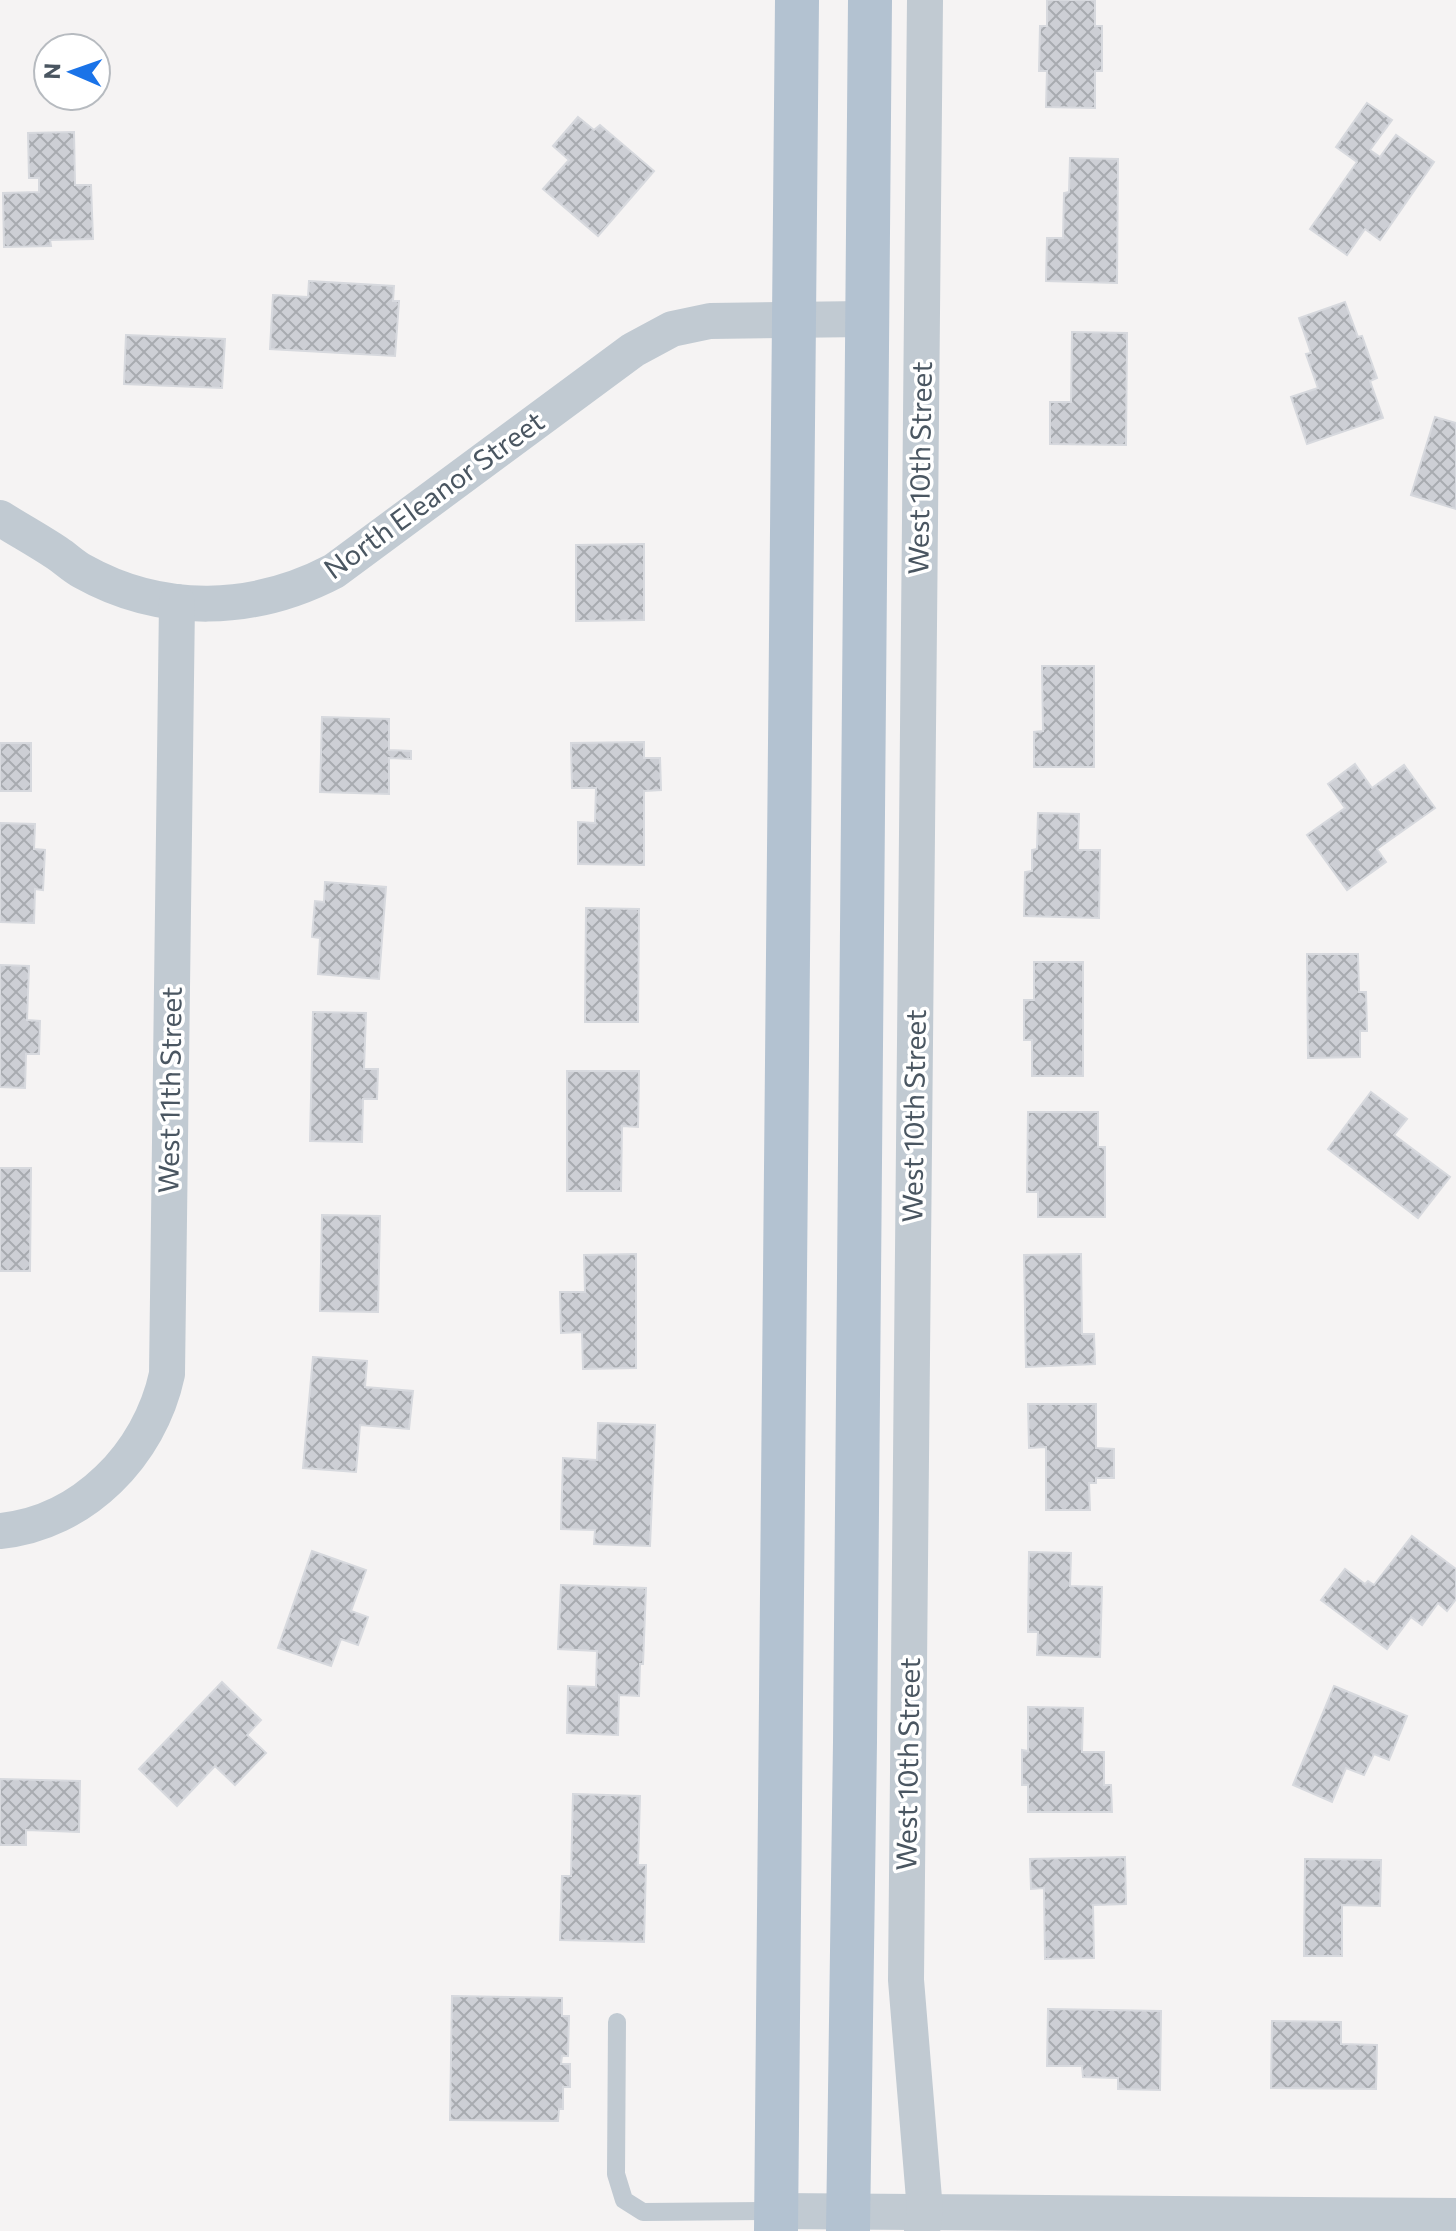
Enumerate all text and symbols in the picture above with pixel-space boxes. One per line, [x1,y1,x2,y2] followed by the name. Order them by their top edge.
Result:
[32,32,112,112] north arrow
[38,63,65,80] text: N
[900,361,938,575] street label: West 10th Street
[317,403,550,585] street label: North Eleanor Street
[150,986,188,1194] street label: West 11th Street
[894,1009,932,1223] street label: West 10th Street
[888,1657,926,1871] street label: West 10th Street

